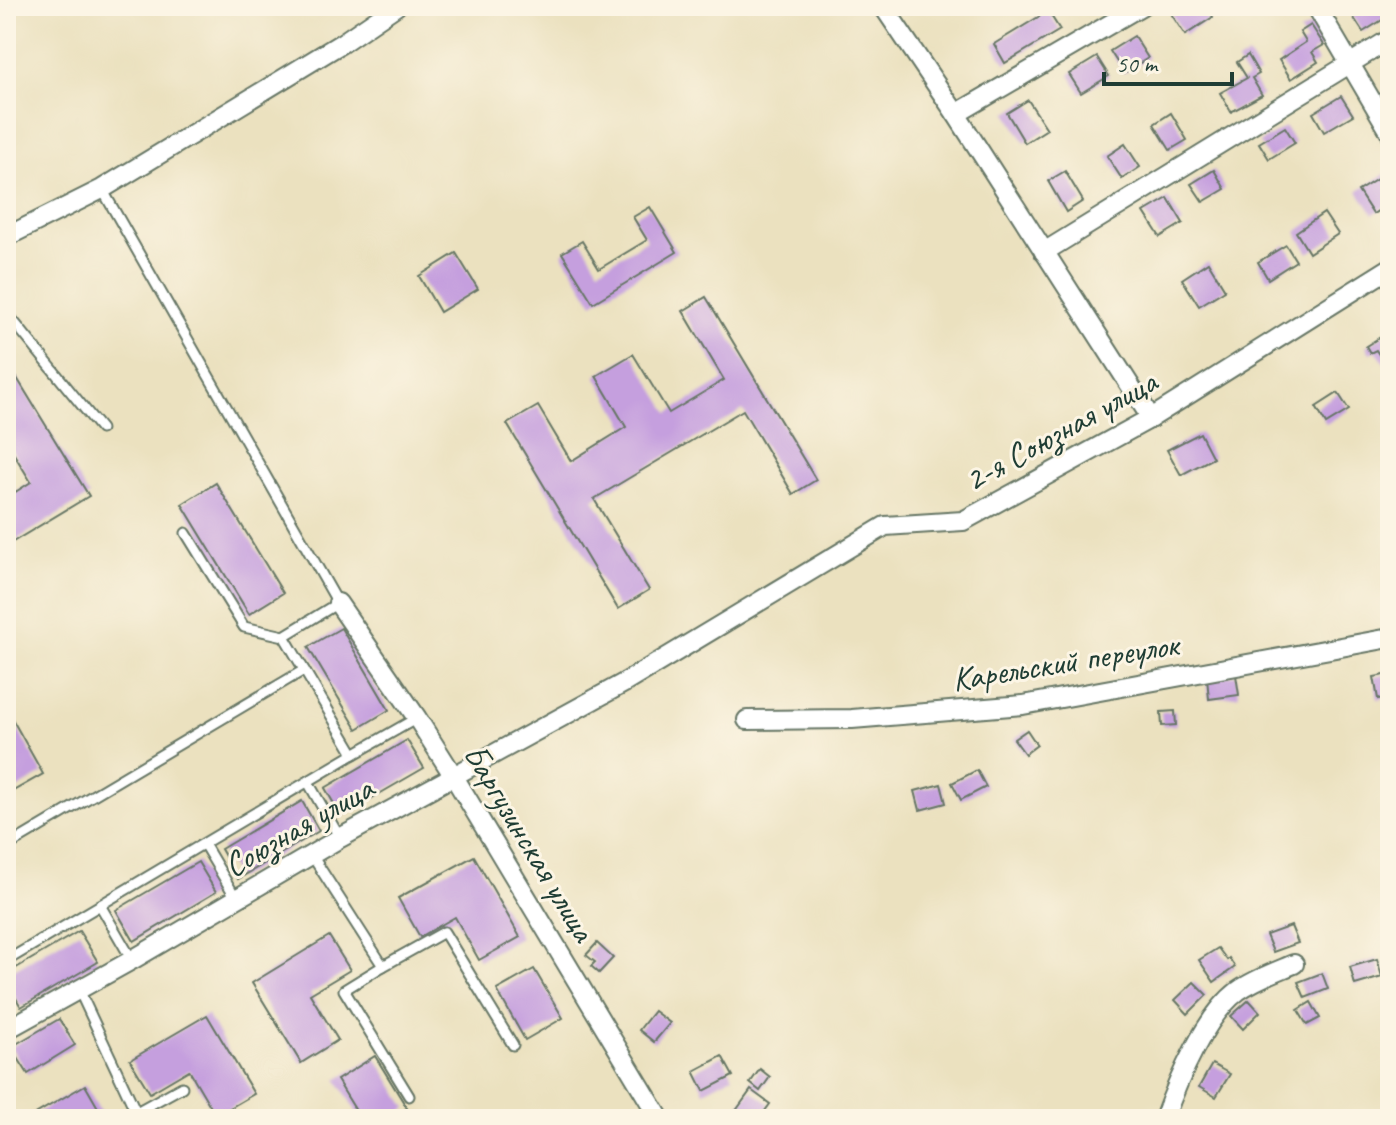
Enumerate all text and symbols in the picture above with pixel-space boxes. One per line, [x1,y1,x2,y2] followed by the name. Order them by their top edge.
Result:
[1104,36,1232,86] scale bar
[1116,49,1159,79] text: 50 m
[956,359,1166,501] street label: 2-я Союзная улица
[949,622,1185,701] street label: Карельский переулок
[454,736,607,951] street label: Баргузинская улица
[216,765,383,887] street label: Союзная улица

